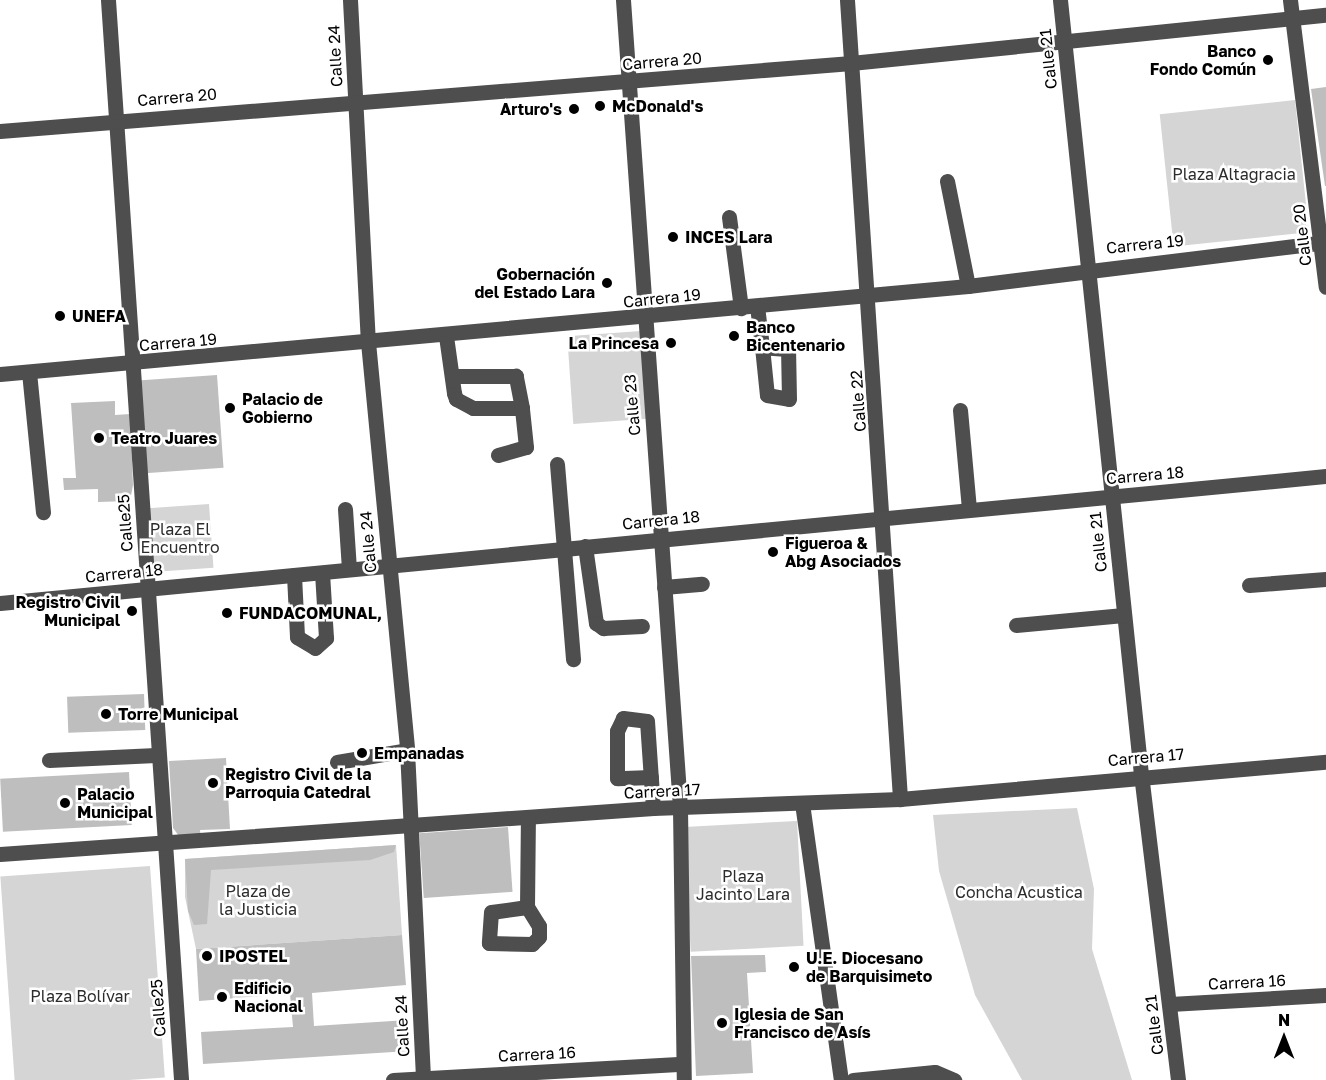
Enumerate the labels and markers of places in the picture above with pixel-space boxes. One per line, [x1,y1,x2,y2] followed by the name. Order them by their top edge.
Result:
[1150,41,1256,79] place label: Banco Fondo Común
[1261,53,1275,67] marker: Banco Fondo Común
[612,96,703,116] place label: McDonald's
[500,99,562,119] place label: Arturo's
[593,99,607,113] marker: McDonald's
[567,102,581,116] marker: Arturo's
[685,227,773,247] place label: INCES Lara
[666,230,680,244] marker: INCES Lara
[475,264,595,302] place label: Gobernación del Estado Lara
[600,276,614,290] marker: Gobernación del Estado Lara
[72,306,126,326] place label: UNEFA
[53,309,67,323] marker: UNEFA
[746,317,845,355] place label: Banco Bicentenario
[727,329,741,343] marker: Banco Bicentenario
[569,333,659,353] place label: La Princesa
[664,336,678,350] marker: La Princesa
[242,389,323,427] place label: Palacio de Gobierno
[223,401,237,415] marker: Palacio de Gobierno
[111,428,217,448] place label: Teatro Juares
[92,431,106,445] marker: Teatro Juares
[785,533,901,571] place label: Figueroa & Abg Asociados
[766,545,780,559] marker: Figueroa & Abg Asociados
[15,592,120,630] place label: Registro Civil Municipal
[239,603,382,623] place label: FUNDACOMUNAL,
[125,604,139,618] marker: Registro Civil Municipal
[220,606,234,620] marker: FUNDACOMUNAL,
[118,704,238,724] place label: Torre Municipal
[99,707,113,721] marker: Torre Municipal
[374,743,464,763] place label: Empanadas
[355,746,369,760] marker: Empanadas
[225,764,371,802] place label: Registro Civil de la Parroquia Catedral
[206,776,220,790] marker: Registro Civil de la Parroquia Catedral
[77,784,153,822] place label: Palacio Municipal
[58,796,72,810] marker: Palacio Municipal
[219,946,287,966] place label: IPOSTEL
[806,948,932,986] place label: U.E. Diocesano de Barquisimeto
[200,949,214,963] marker: IPOSTEL
[787,960,801,974] marker: U.E. Diocesano de Barquisimeto
[234,978,303,1016] place label: Edificio Nacional
[215,990,229,1004] marker: Edificio Nacional
[734,1004,871,1042] place label: Iglesia de San Francisco de Asís
[715,1016,729,1030] marker: Iglesia de San Francisco de Asís

